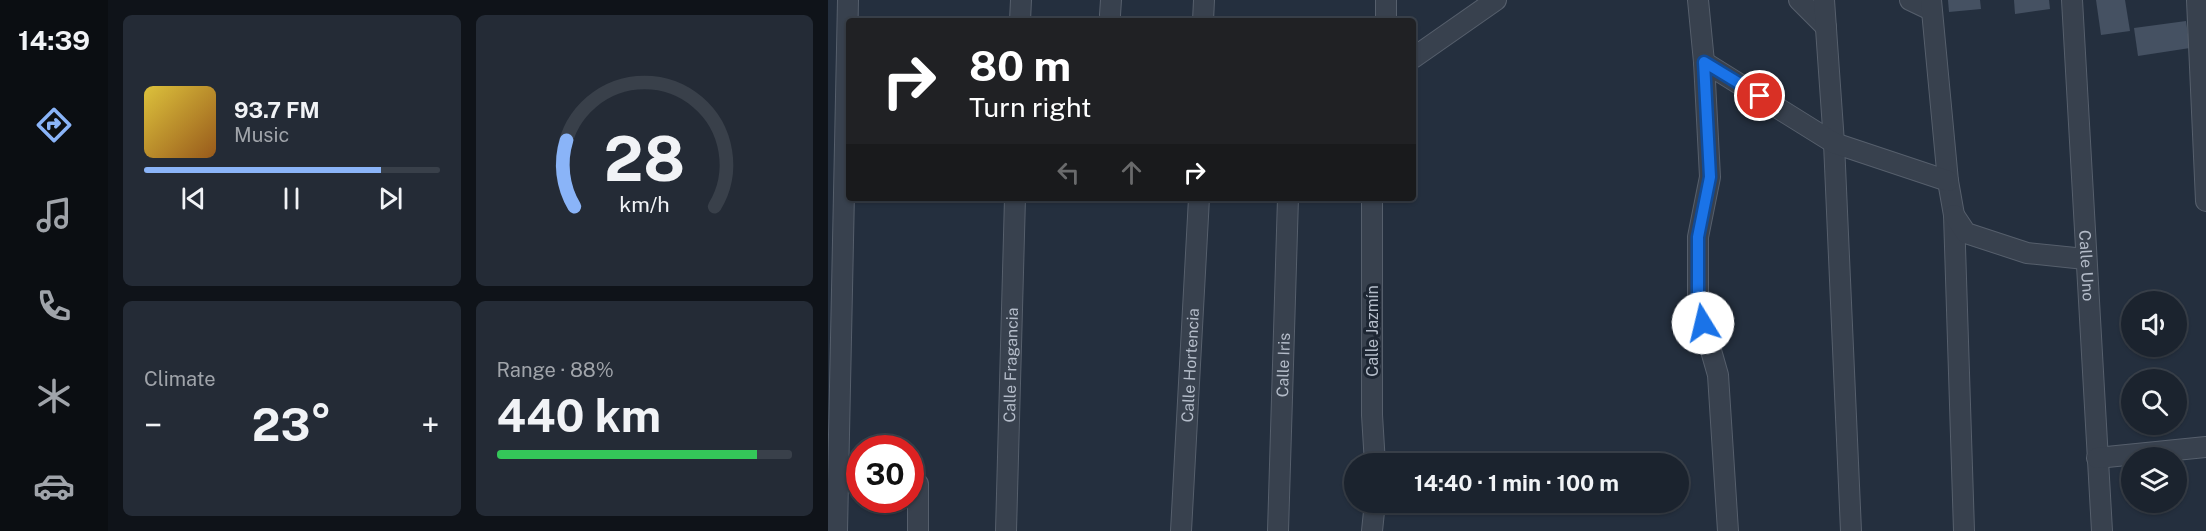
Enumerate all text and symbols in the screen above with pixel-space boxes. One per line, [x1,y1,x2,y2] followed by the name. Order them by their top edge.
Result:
[18,24,90,56] text: 14:39
[969,41,1071,90] text: 80 m
[870,42,948,120] icon: right
[1734,70,1785,121] pin
[1743,79,1776,112] icon: arrive
[969,91,1092,123] text: Turn right
[234,97,320,123] text: 93.7 FM
[33,104,75,146] icon: directions
[234,123,289,147] text: Music
[604,123,685,196] text: 28
[1052,156,1085,189] icon: left
[1115,156,1148,189] icon: ahead
[1178,156,1211,189] icon: right
[177,182,210,215] icon: previous
[275,182,308,215] icon: pause
[374,182,407,215] icon: next
[619,193,669,218] text: km/h
[33,194,75,236] icon: music
[2075,230,2098,302] street label: Calle Uno
[33,285,75,327] icon: phone
[1363,285,1382,377] street label: Calle Jazmín
[1671,291,1735,355] position arrow
[2121,291,2187,513] map controls
[2121,291,2187,357] button: sound
[1000,307,1022,423] street label: Calle Fragancia
[1178,307,1203,423] street label: Calle Hortencia
[1273,333,1294,398] street label: Calle Iris
[497,358,614,382] text: Range · 88%
[144,367,216,391] text: Climate
[2121,369,2187,435] button: search
[33,375,75,417] icon: climate
[497,389,661,442] text: 440 km
[252,398,332,451] text: 23°
[144,406,162,444] text: −
[421,406,440,444] text: +
[846,435,924,513] speed limit sign: 30
[2121,447,2187,513] button: layers
[33,465,75,507] icon: car
[1414,470,1619,496] text: 14:40 · 1 min · 100 m

